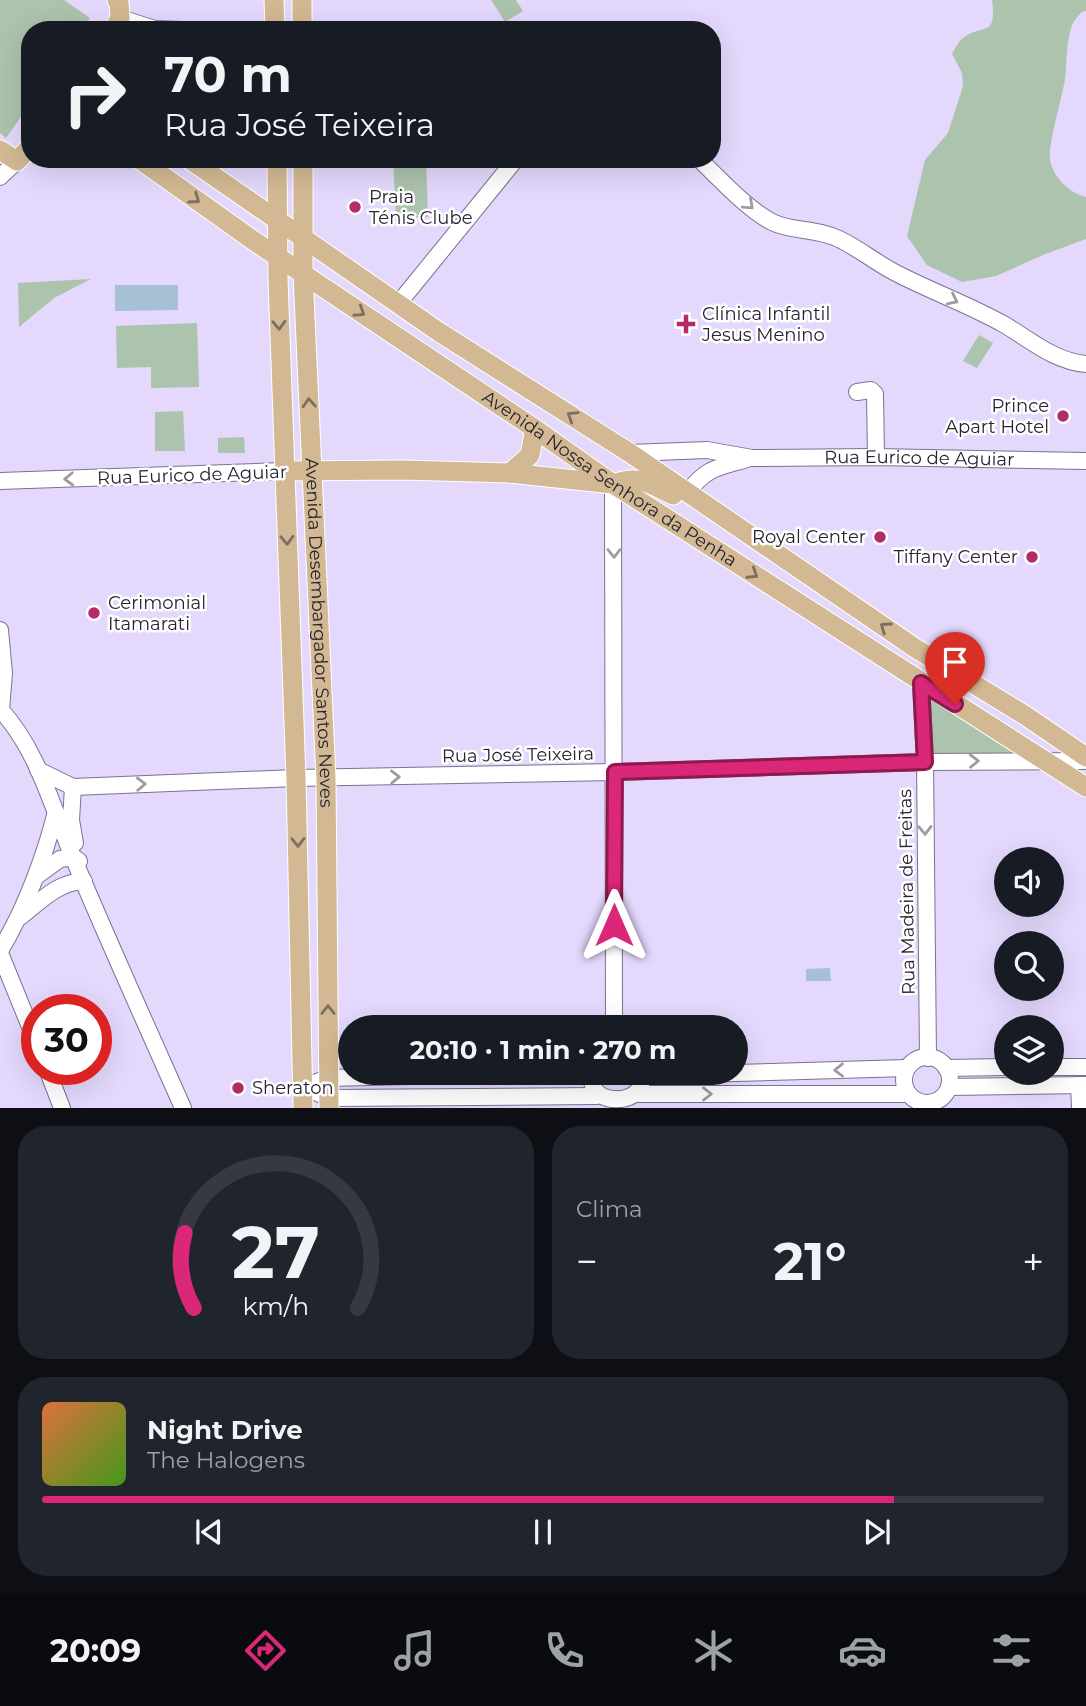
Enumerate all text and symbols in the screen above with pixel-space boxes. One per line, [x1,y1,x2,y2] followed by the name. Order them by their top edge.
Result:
[164,45,292,104] text: 70 m
[49,49,140,140] icon: right
[164,105,435,144] text: Rua José Teixeira
[369,186,473,229] place label: Praia Ténis Clube
[187,191,200,203] one-way arrow
[741,197,754,209] one-way arrow
[347,199,363,215] marker: Praia Ténis Clube
[946,292,958,306] one-way arrow
[352,303,365,316] one-way arrow
[701,303,830,346] place label: Clínica Infantil Jesus Menino
[676,314,696,334] marker: Clínica Infantil Jesus Menino
[272,320,287,331] one-way arrow
[478,386,741,572] street label: Avenida Nossa Senhora da Penha
[945,395,1049,438] place label: Prince Apart Hotel
[301,398,316,409] one-way arrow
[1055,408,1071,424] marker: Prince Apart Hotel
[567,412,580,425] one-way arrow
[824,446,1015,471] street label: Rua Eurico de Aguiar
[300,457,337,808] street label: Avenida Desembargador Santos Neves
[97,461,287,489] street label: Rua Eurico de Aguiar
[63,471,74,486] one-way arrow
[752,526,866,548] place label: Royal Center
[872,529,888,545] marker: Royal Center
[279,534,294,545] one-way arrow
[893,546,1018,568] place label: Tiffany Center
[606,548,622,558] one-way arrow
[1024,549,1040,565] marker: Tiffany Center
[745,566,758,579] one-way arrow
[108,592,206,635] place label: Cerimonial Itamarati
[86,605,102,621] marker: Cerimonial Itamarati
[880,623,893,635] one-way arrow
[925,632,985,704] pin
[936,643,974,681] icon: arrive
[442,743,594,767] street label: Rua José Teixeira
[969,753,980,769] one-way arrow
[390,769,400,785] one-way arrow
[136,777,147,792] one-way arrow
[894,789,920,995] street label: Rua Madeira de Freitas
[917,825,933,836] one-way arrow
[290,837,306,847] one-way arrow
[994,847,1064,1085] map controls
[994,847,1064,917] button: sound
[577,888,651,962] position arrow
[994,931,1064,1001] button: search
[21,994,112,1085] speed limit sign: 30
[320,1004,336,1014] one-way arrow
[994,1015,1064,1085] button: layers
[410,1034,676,1066] text: 20:10 · 1 min · 270 m
[833,1062,844,1078] one-way arrow
[252,1077,334,1099] place label: Sheraton
[230,1080,246,1096] marker: Sheraton
[703,1086,713,1102] one-way arrow
[576,1195,643,1223] text: Clima
[232,1209,320,1297] text: 27
[774,1230,846,1293] text: 21°
[576,1238,598,1285] text: −
[1022,1238,1044,1285] text: +
[243,1291,309,1321] text: km/h
[147,1414,303,1446] text: Night Drive
[147,1446,305,1474] text: The Halogens
[190,1513,228,1551] icon: previous
[524,1513,562,1551] icon: pause
[858,1513,896,1551] icon: next
[241,1626,290,1675] icon: directions
[390,1626,439,1675] icon: music
[540,1626,589,1675] icon: phone
[689,1626,738,1675] icon: climate
[838,1626,887,1675] icon: car
[987,1626,1036,1675] icon: filters
[50,1631,141,1670] text: 20:09

